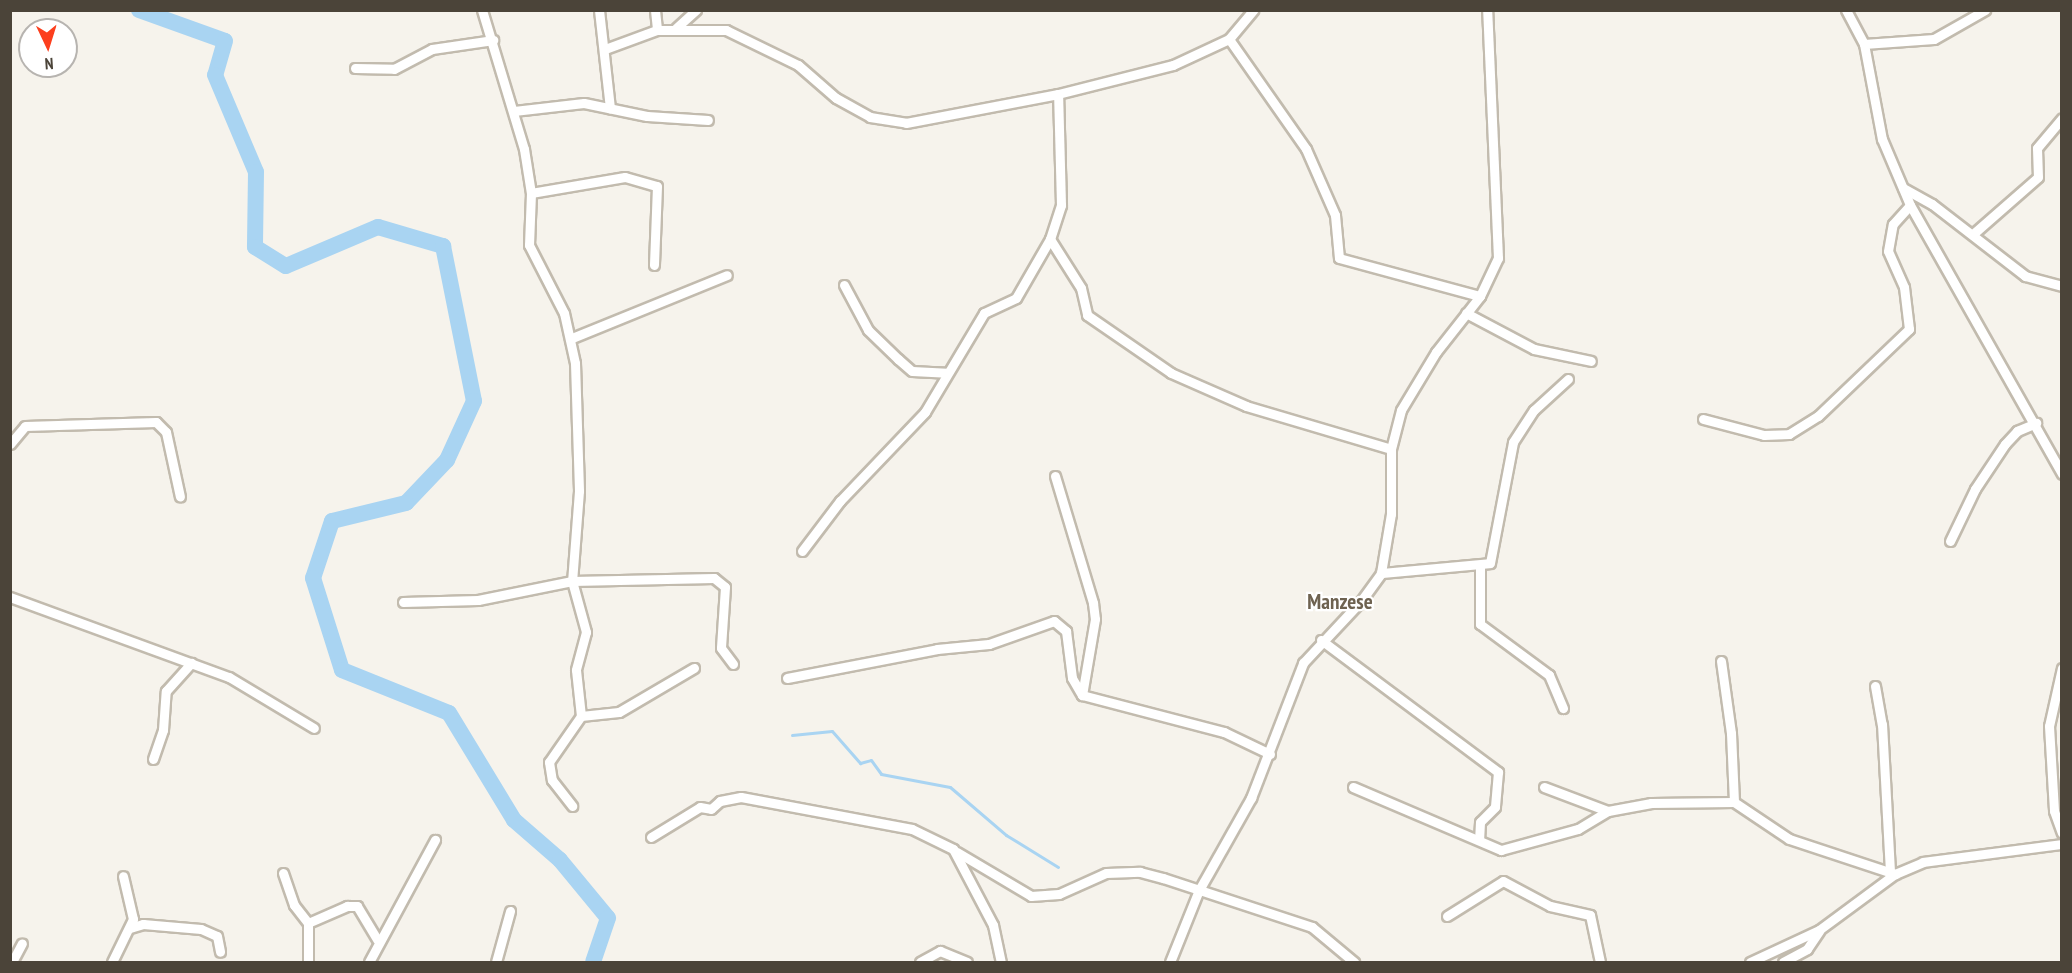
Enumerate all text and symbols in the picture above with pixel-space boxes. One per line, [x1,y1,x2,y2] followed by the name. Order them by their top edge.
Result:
[18,18,78,78] north arrow
[44,54,54,74] text: N
[1307,589,1373,615] district label: Manzese

